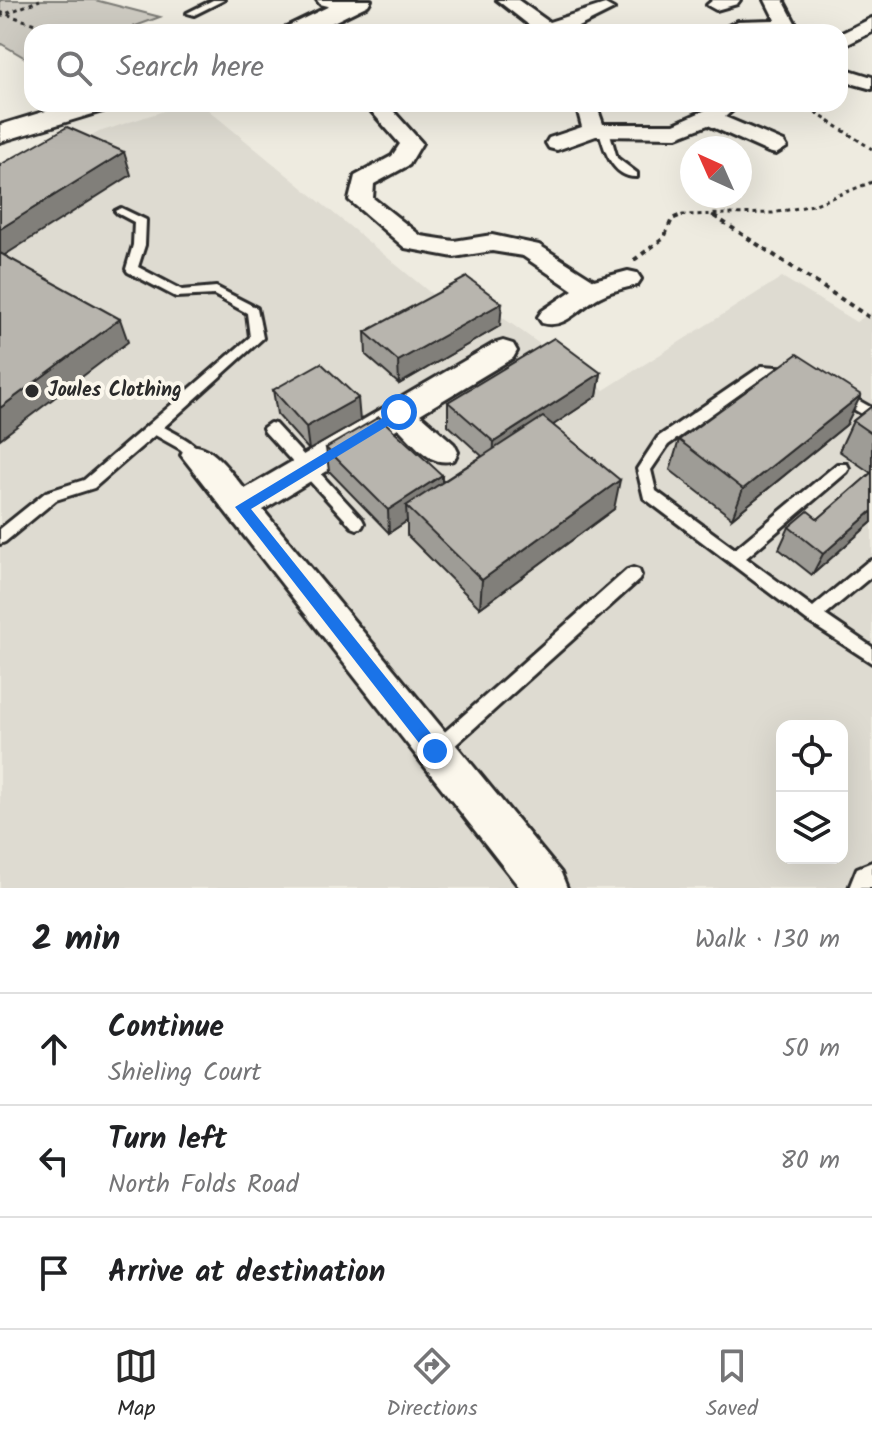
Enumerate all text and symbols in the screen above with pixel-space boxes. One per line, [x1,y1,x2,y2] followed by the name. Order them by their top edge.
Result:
[24,24,848,112] search box
[116,44,264,92] text: Search here
[52,46,96,90] icon: search
[680,136,752,208] north arrow
[48,375,182,407] place label: Joules Clothing
[23,382,41,400] marker: Joules Clothing
[381,394,417,430] route start
[776,720,848,864] map controls
[776,720,848,792] button: locate
[417,733,453,769] route end
[776,792,848,864] button: layers
[32,913,120,967] text: 2 min
[695,919,840,961] text: Walk · 130 m
[108,1004,224,1052] text: Continue
[32,1027,76,1071] icon: ahead
[782,1028,840,1070] text: 50 m
[108,1052,261,1094] text: Shieling Court
[108,1116,227,1164] text: Turn left
[32,1139,76,1183] icon: left
[780,1140,840,1182] text: 80 m
[108,1164,299,1206] text: North Folds Road
[108,1249,385,1297] text: Arrive at destination
[32,1251,76,1295] icon: arrive
[114,1344,158,1427] tab: Map
[386,1344,478,1427] tab: Directions
[706,1344,758,1427] tab: Saved

